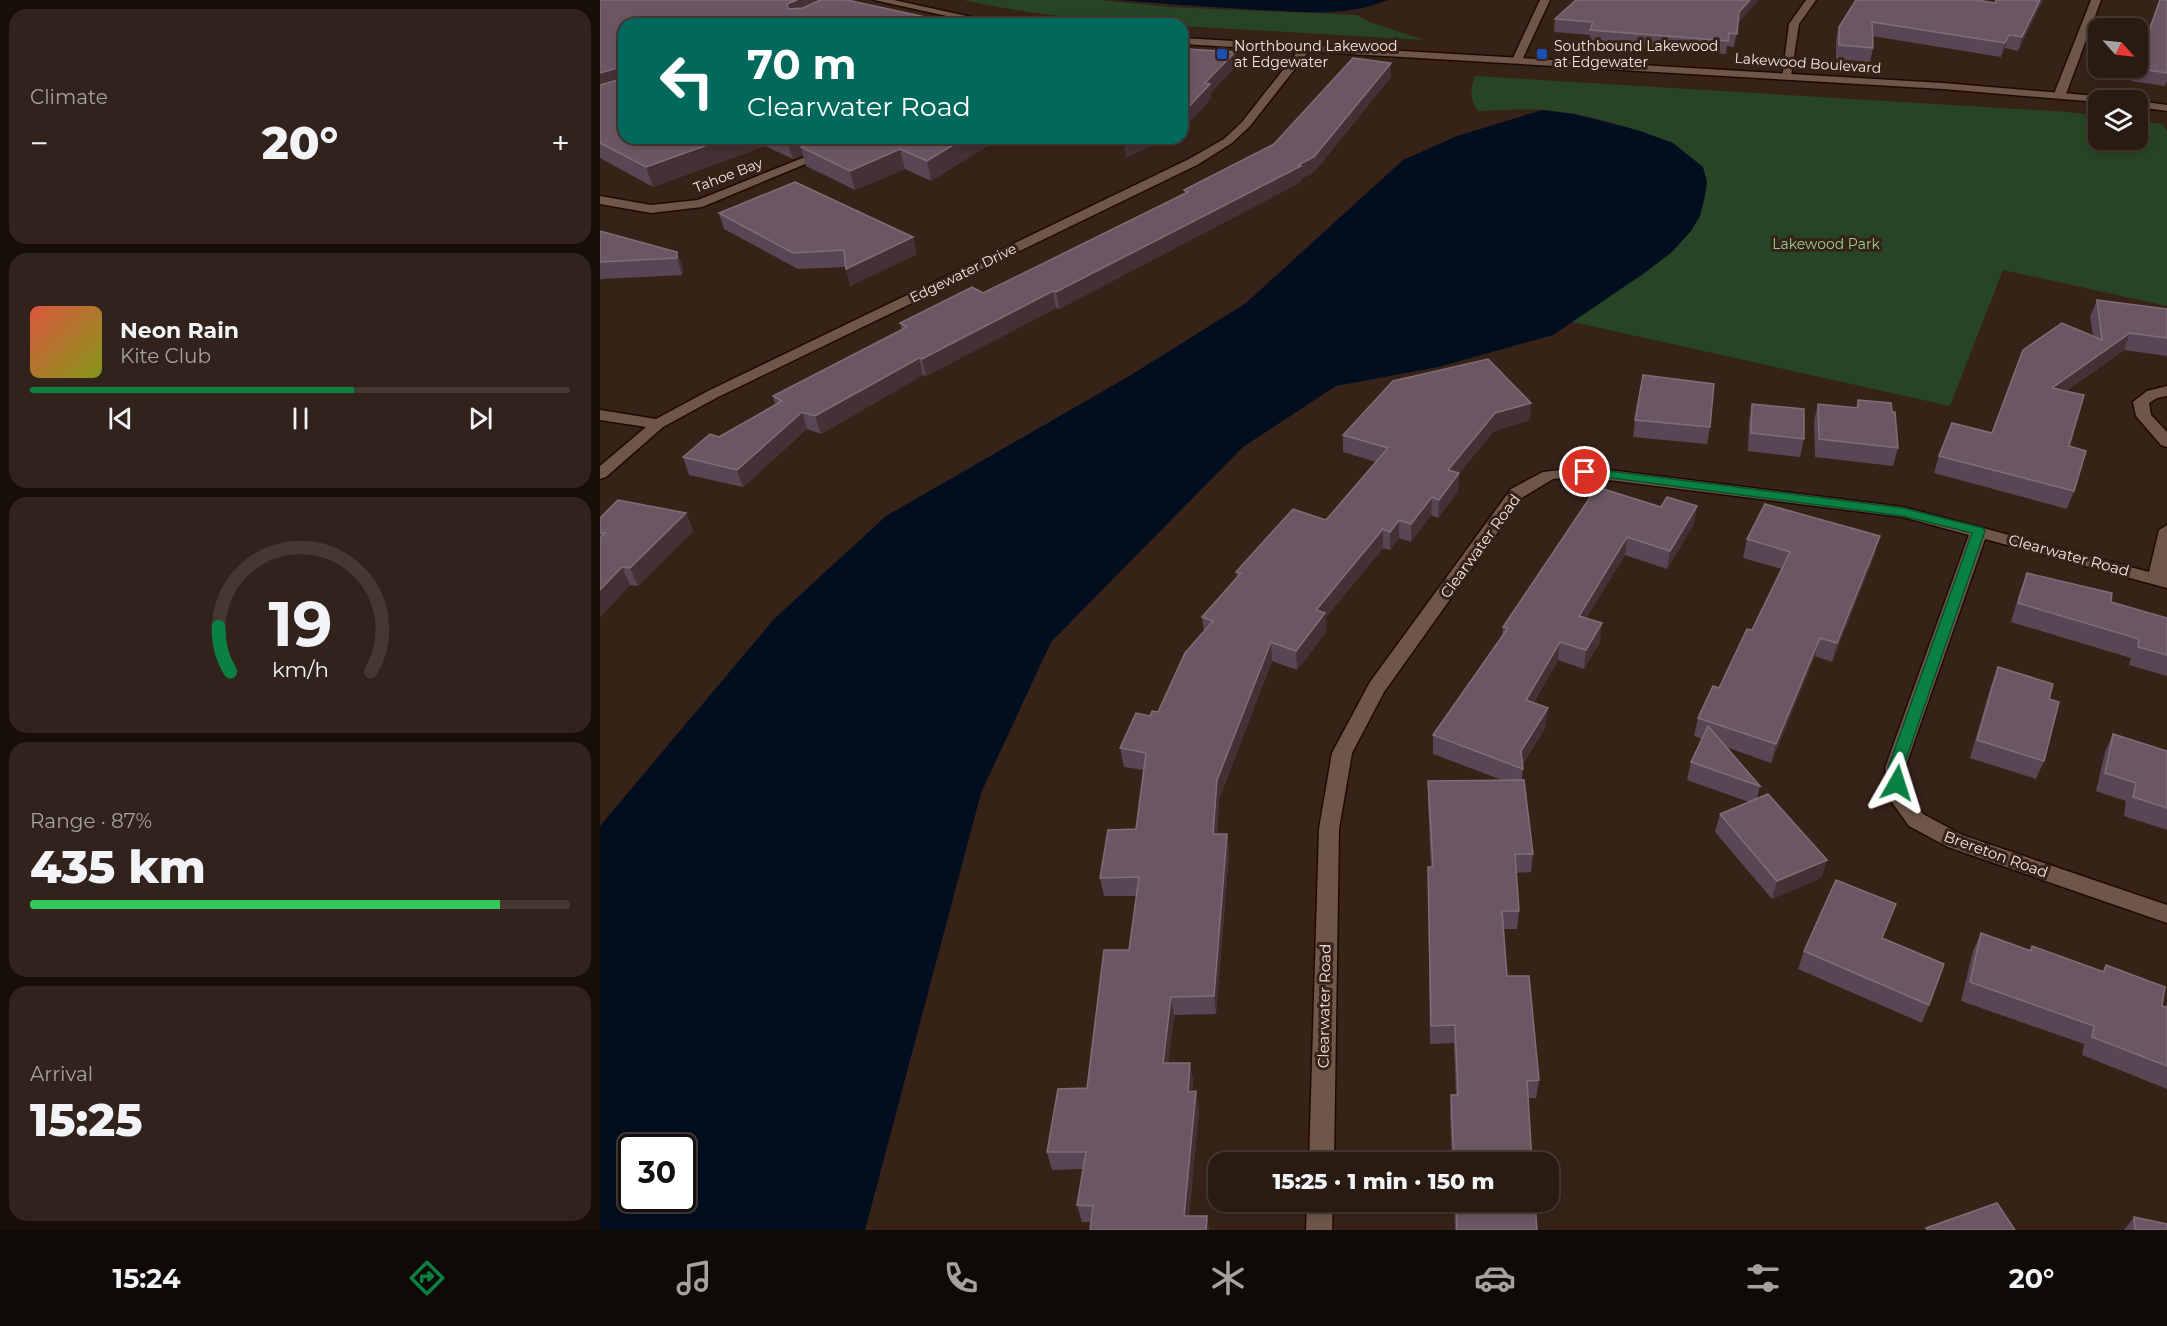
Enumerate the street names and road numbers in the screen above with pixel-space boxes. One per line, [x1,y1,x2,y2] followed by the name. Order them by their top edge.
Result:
[1734,49,1882,77] street label: Lakewood Boulevard
[691,153,765,196] street label: Tahoe Bay
[907,239,1019,307] street label: Edgewater Drive
[1436,490,1524,602] street label: Clearwater Road
[2006,530,2132,580] street label: Clearwater Road
[1941,826,2051,882] street label: Brereton Road
[1313,944,1335,1068] street label: Clearwater Road

